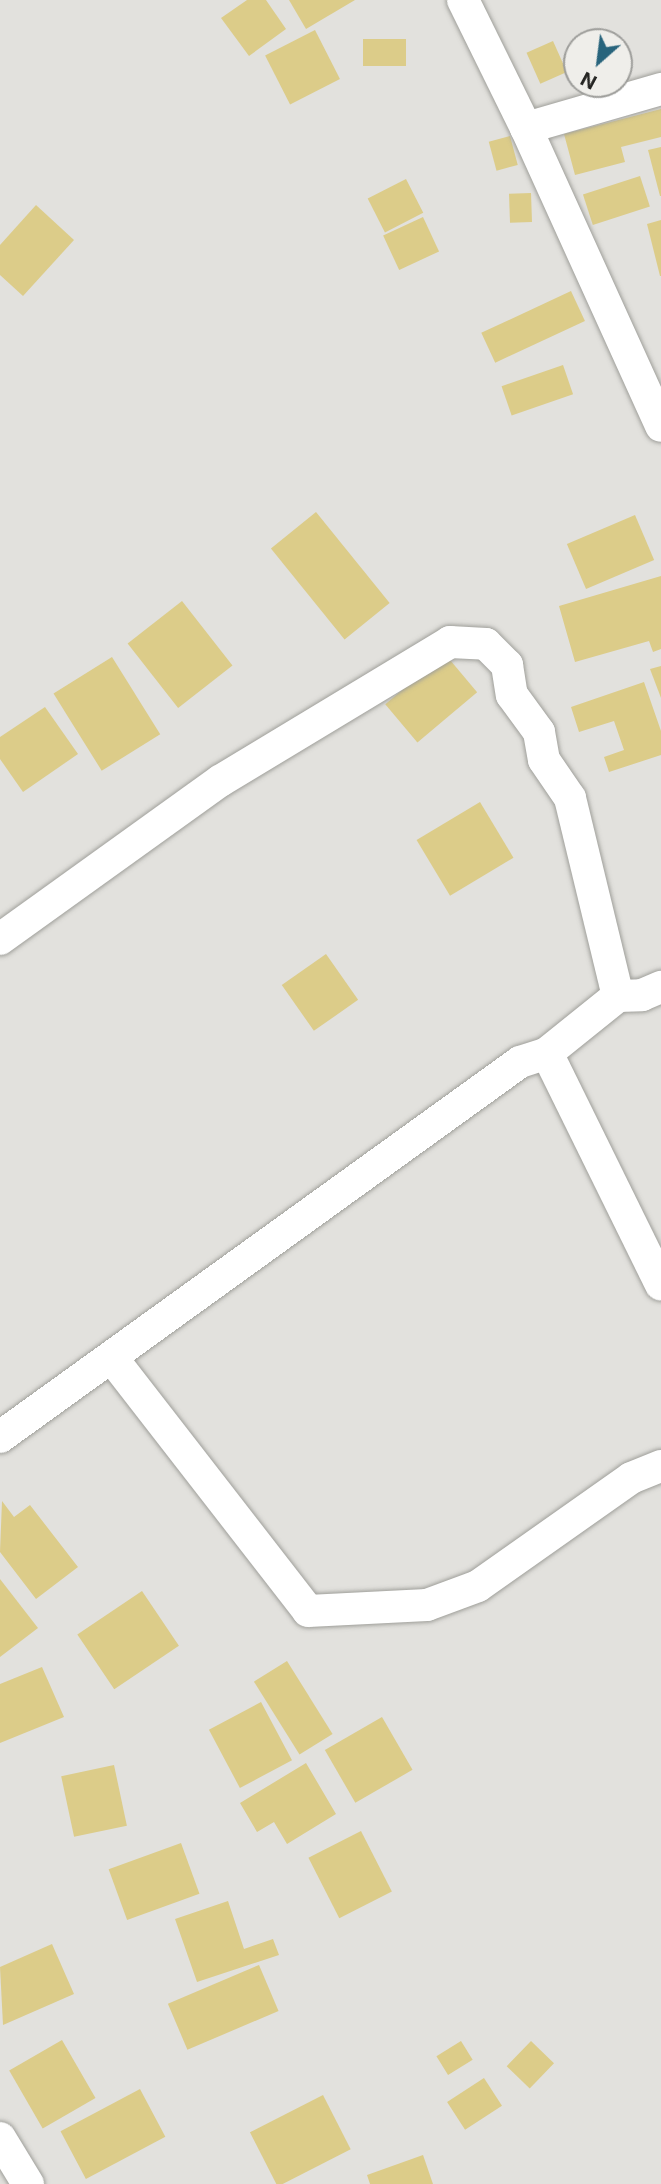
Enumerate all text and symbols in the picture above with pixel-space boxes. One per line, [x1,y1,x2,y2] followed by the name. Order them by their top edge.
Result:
[563,28,633,98] north arrow
[577,67,601,94] text: N

